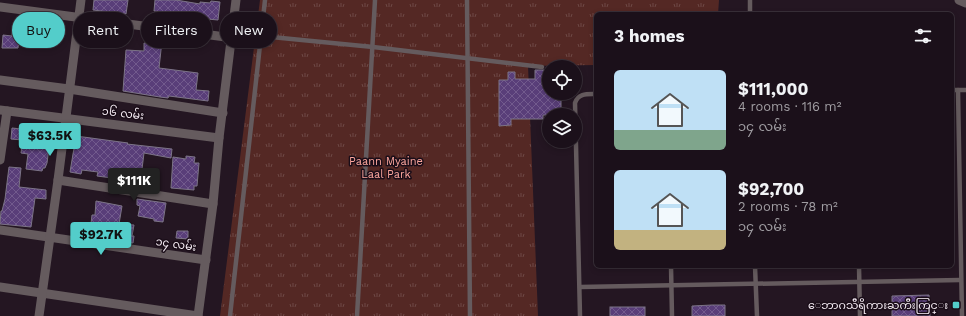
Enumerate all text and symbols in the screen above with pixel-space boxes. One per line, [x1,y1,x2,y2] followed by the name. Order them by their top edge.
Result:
[12,12,65,48] chip: Buy
[73,12,133,48] chip: Rent
[141,12,212,48] chip: Filters
[220,12,277,48] chip: New
[912,25,934,47] icon: filters
[614,26,685,46] text: 3 homes
[542,60,582,148] map controls
[542,60,582,100] button: locate
[738,79,809,99] text: $111,000
[646,86,694,134] icon: home
[738,99,841,114] text: 4 rooms · 116 m²
[101,103,145,123] street label: ၁၆ လမ်း
[542,108,582,148] button: layers
[738,119,787,134] text: ၁၄ လမ်း
[17,123,83,157] pin: $63.5K
[28,128,72,143] text: $63.5K
[349,155,423,181] park label: Paann Myaine Laal Park
[106,168,162,202] pin: $111K
[117,173,151,188] text: $111K
[738,179,804,199] text: $92,700
[646,186,694,234] icon: home
[738,199,838,214] text: 2 rooms · 78 m²
[738,219,787,234] text: ၁၄ လမ်း
[68,222,134,256] pin: $92.7K
[79,227,123,242] text: $92.7K
[154,234,197,256] street label: ၁၄ လမ်း
[808,298,948,314] place label: ေဘာဂသီရိကားႀကီးကြင္း
[951,300,961,310] marker: ေဘာဂသီရိကားႀကီးကြင္း

